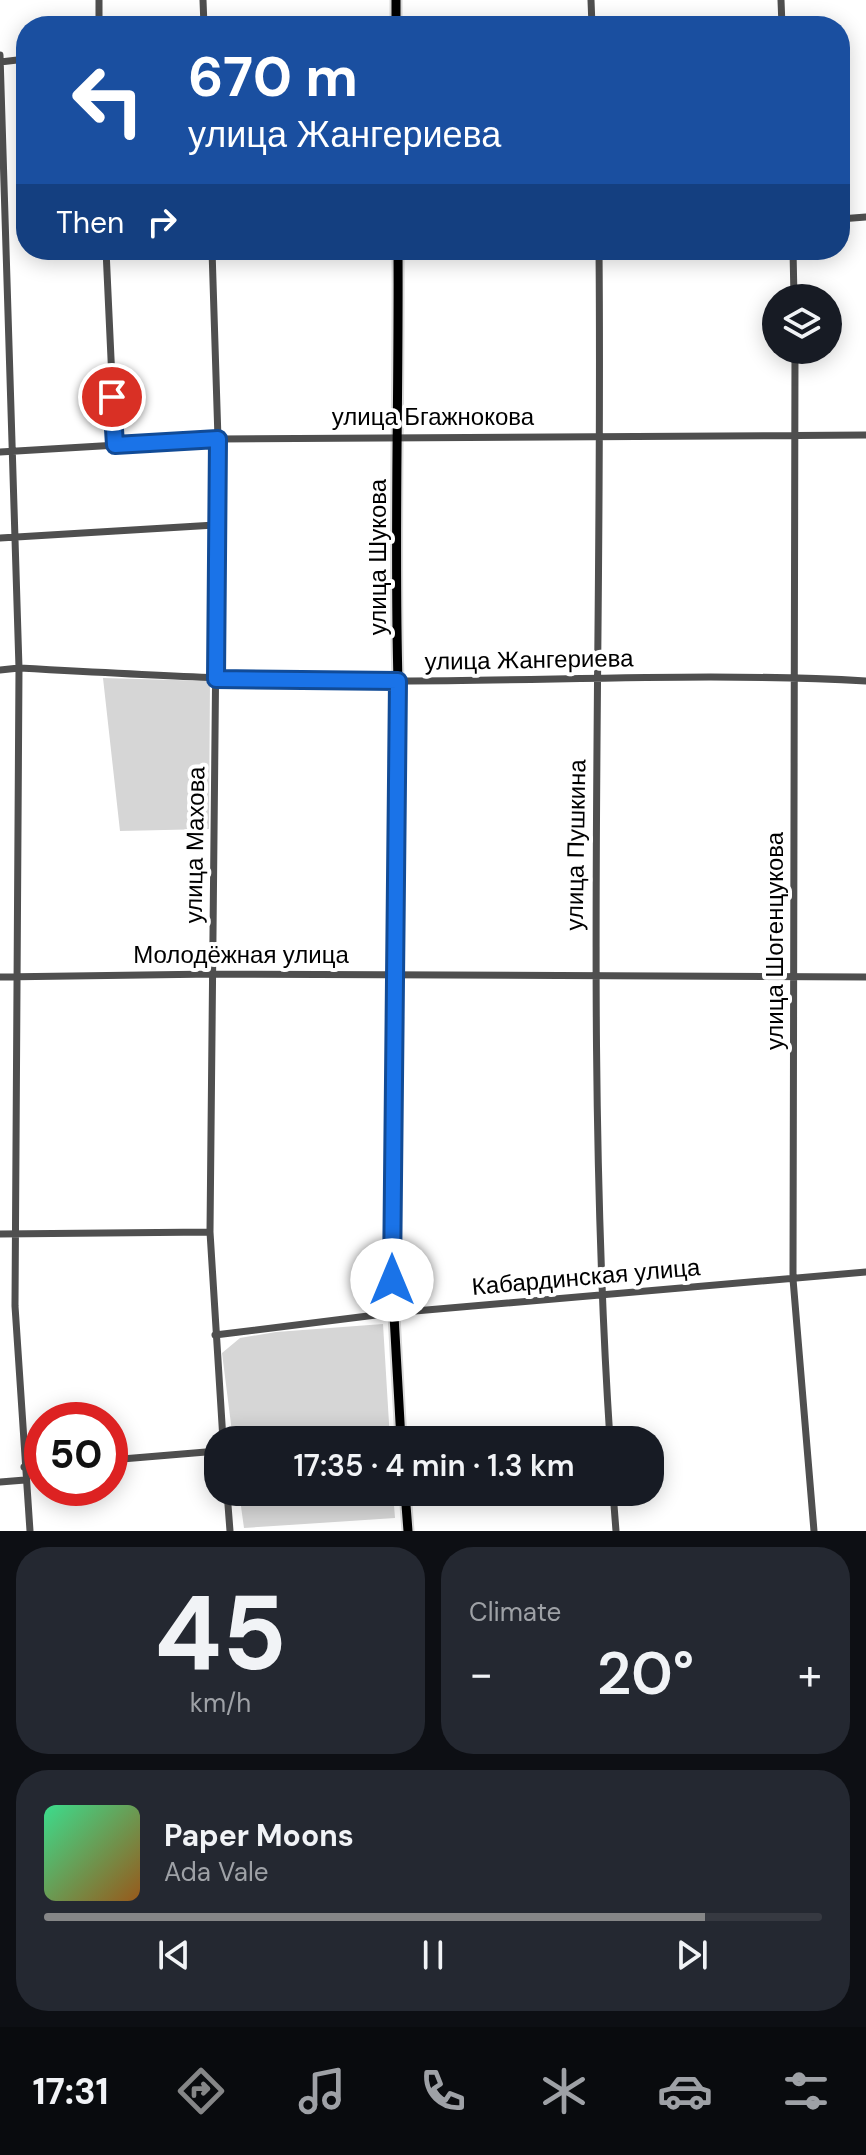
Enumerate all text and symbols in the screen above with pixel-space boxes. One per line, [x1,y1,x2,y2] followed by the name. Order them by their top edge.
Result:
[188,40,358,113] text: 670 m
[56,48,160,152] icon: left
[188,111,501,158] text: улица Жангериева
[140,200,184,244] icon: right
[56,203,124,242] text: Then
[762,284,842,364] map controls
[762,284,842,364] button: layers
[78,363,146,431] pin
[90,375,134,419] icon: arrive
[332,401,535,432] street label: улица Бгажнокова
[362,478,393,635] street label: улица Шукова
[424,642,634,677] street label: улица Жангериева
[559,758,593,931] street label: улица Пушкина
[178,766,211,924] street label: улица Махова
[759,831,790,1050] street label: улица Шогенцукова
[133,939,349,970] street label: Молодёжная улица
[350,1238,434,1322] position arrow
[471,1251,702,1302] street label: Кабардинская улица
[24,1402,128,1506] speed limit sign: 50
[293,1446,575,1485] text: 17:35 · 4 min · 1.3 km
[154,1566,287,1701] text: 45
[469,1595,561,1629] text: Climate
[597,1634,694,1713] text: 20°
[469,1645,493,1703] text: −
[798,1645,822,1703] text: +
[190,1686,251,1720] text: km/h
[164,1816,354,1855] text: Paper Moons
[164,1855,269,1889] text: Ada Vale
[152,1933,196,1977] icon: previous
[411,1933,455,1977] icon: pause
[670,1933,714,1977] icon: next
[173,2063,229,2119] icon: directions
[294,2063,350,2119] icon: music
[415,2063,471,2119] icon: phone
[536,2063,592,2119] icon: climate
[657,2063,713,2119] icon: car
[778,2063,834,2119] icon: filters
[32,2068,109,2115] text: 17:31

